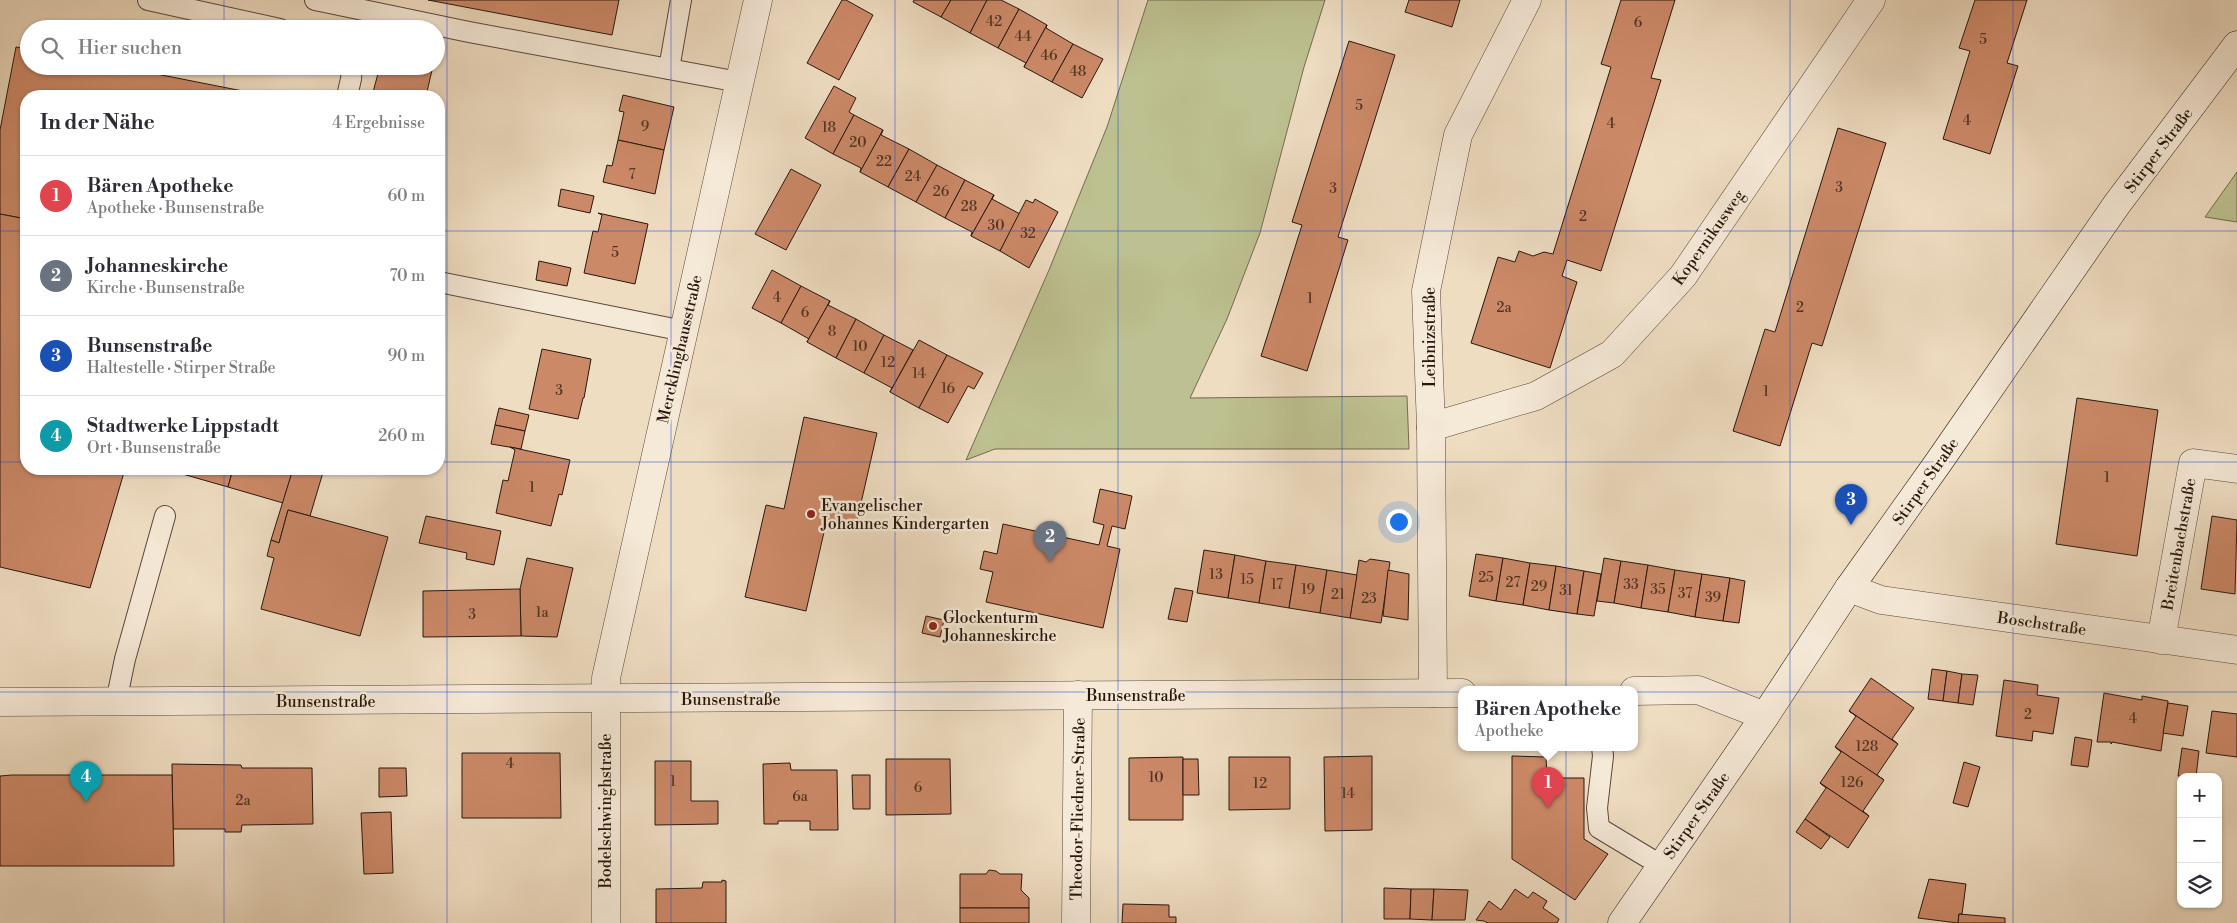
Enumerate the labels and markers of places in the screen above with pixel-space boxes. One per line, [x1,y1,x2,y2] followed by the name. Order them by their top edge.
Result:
[1835,484,1867,525] pin: 3
[820,496,990,534] place label: Evangelischer Johannes Kindergarten
[805,508,817,520] marker: Evangelischer Johannes Kindergarten
[1034,521,1066,562] pin: 2
[942,608,1057,646] place label: Glockenturm Johanneskirche
[927,620,939,632] marker: Glockenturm Johanneskirche
[70,761,102,802] pin: 4
[1532,767,1564,808] pin: 1

